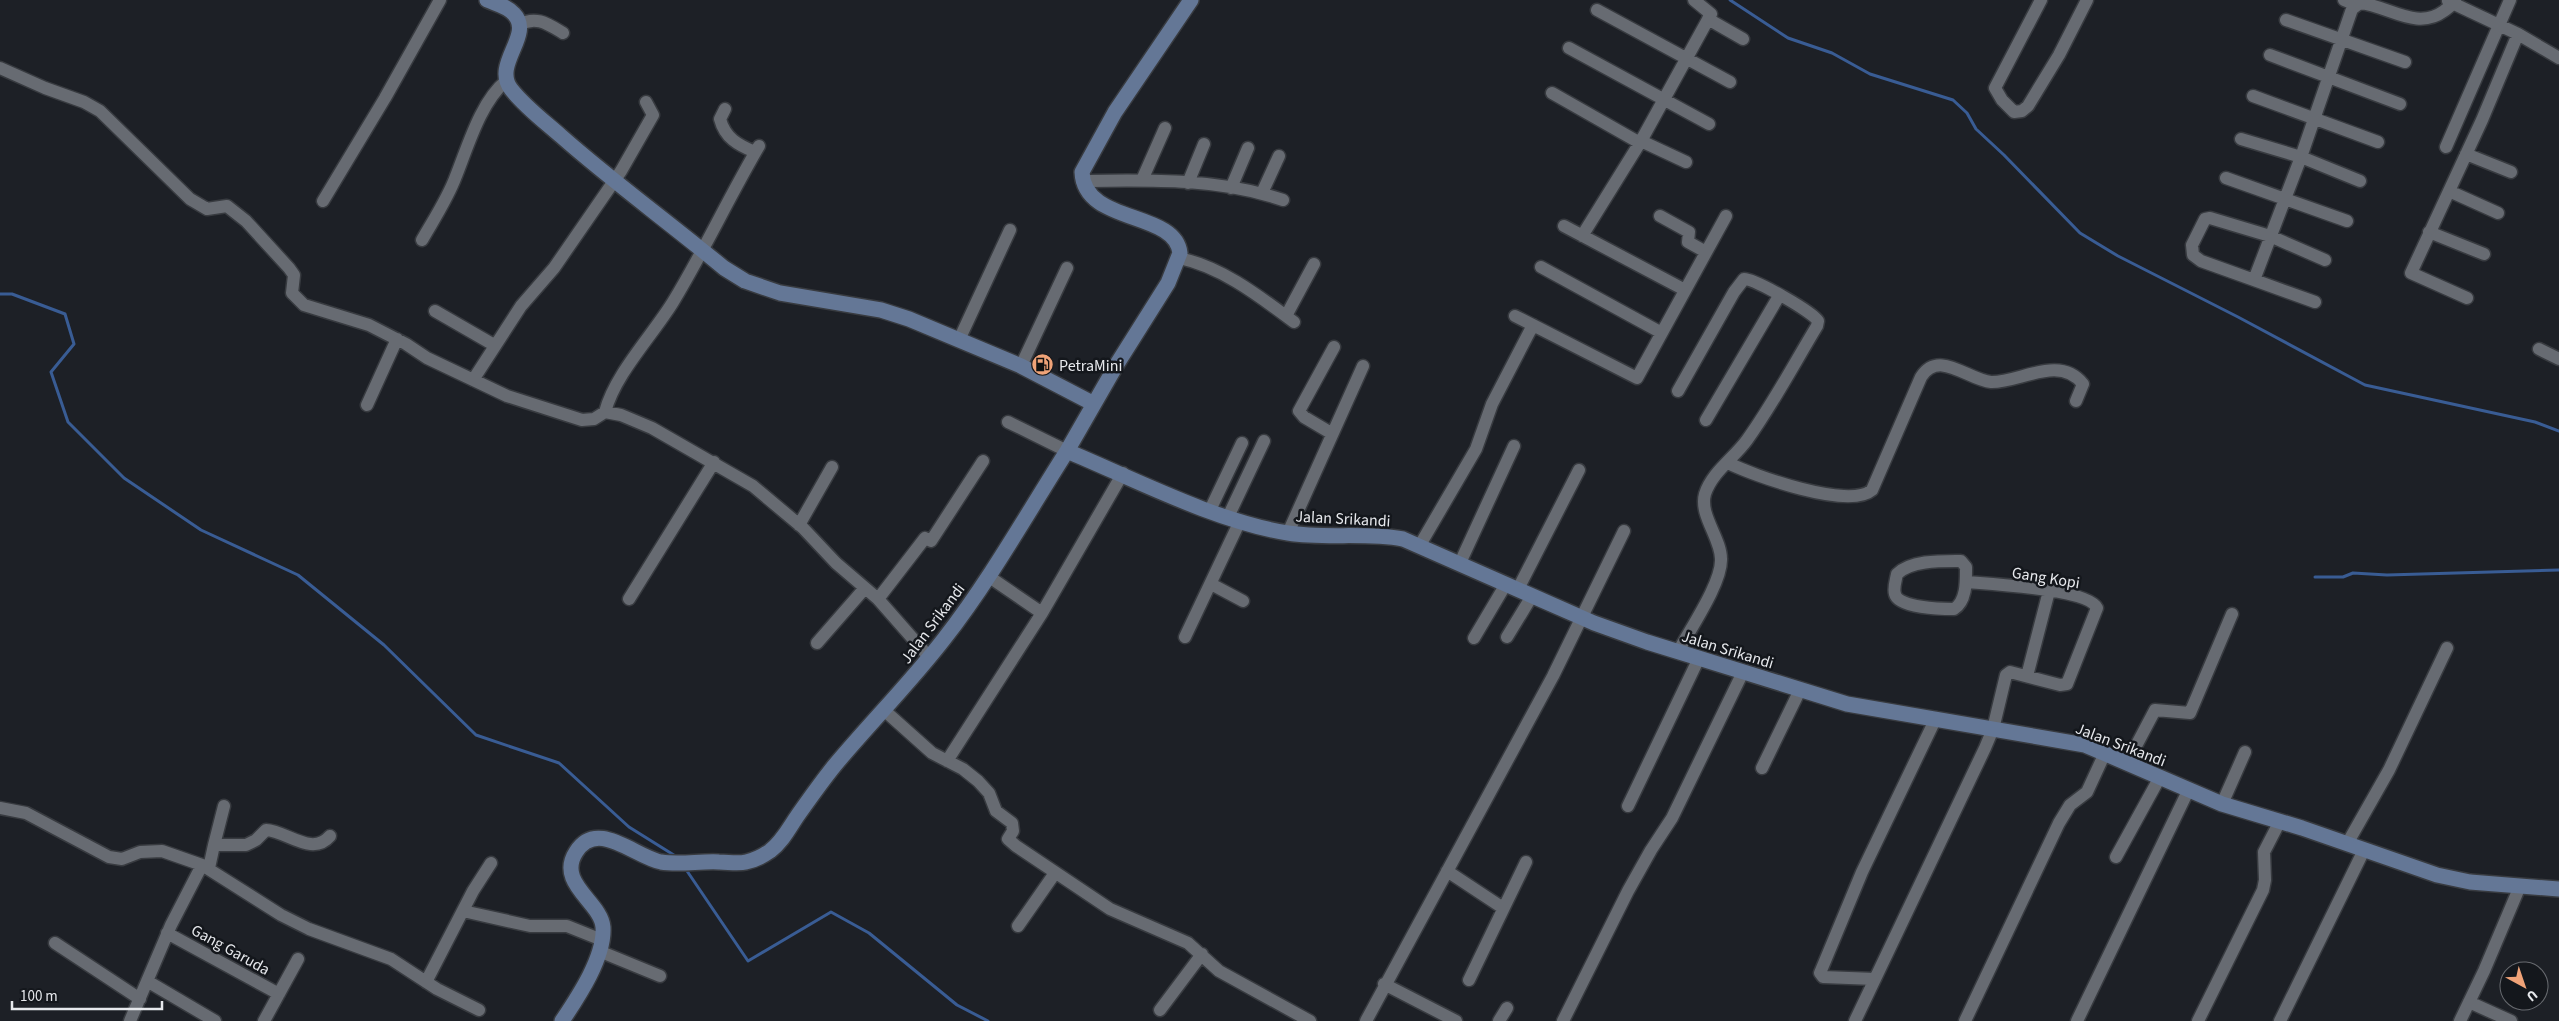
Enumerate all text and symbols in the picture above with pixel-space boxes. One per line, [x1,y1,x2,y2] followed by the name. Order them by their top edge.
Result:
[1031,353,1055,377] fuel station icon: PetraMini
[1059,355,1122,377] place label: PetraMini
[1295,506,1391,532] street label: Jalan Srikandi
[2010,562,2081,594] street label: Gang Kopi
[895,579,970,668] street label: Jalan Srikandi
[1679,626,1776,674] street label: Jalan Srikandi
[2072,718,2169,772] street label: Jalan Srikandi
[187,919,274,981] street label: Gang Garuda
[2499,961,2549,1011] north arrow
[12,978,162,1010] scale bar
[2522,985,2542,1006] text: U
[20,986,58,1007] text: 100 m

